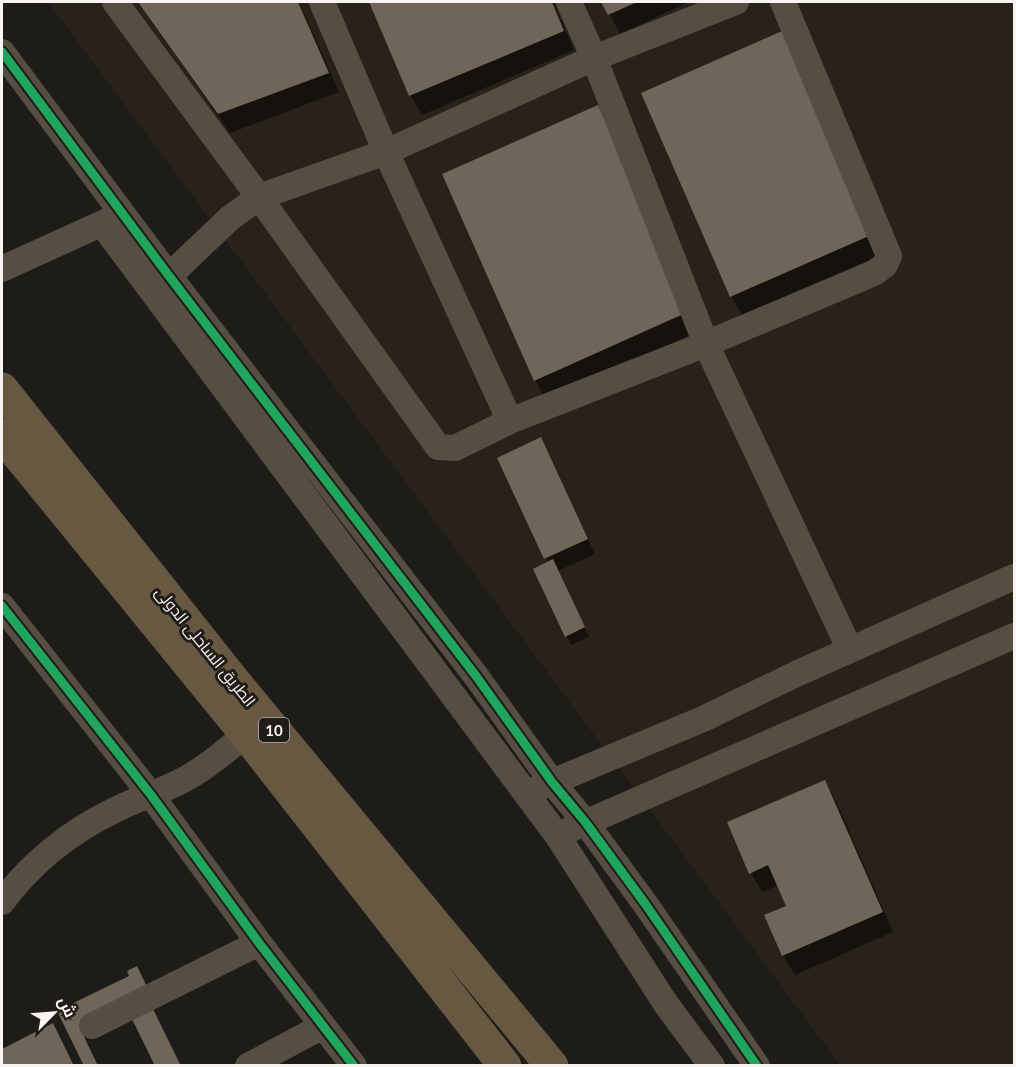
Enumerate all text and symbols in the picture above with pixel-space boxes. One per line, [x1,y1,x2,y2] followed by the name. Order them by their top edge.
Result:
[150,582,260,711] street label: الطريق الساحلى الدولى
[259,718,289,742] road number: 10
[24,983,84,1043] north arrow
[54,993,81,1020] text: ش

